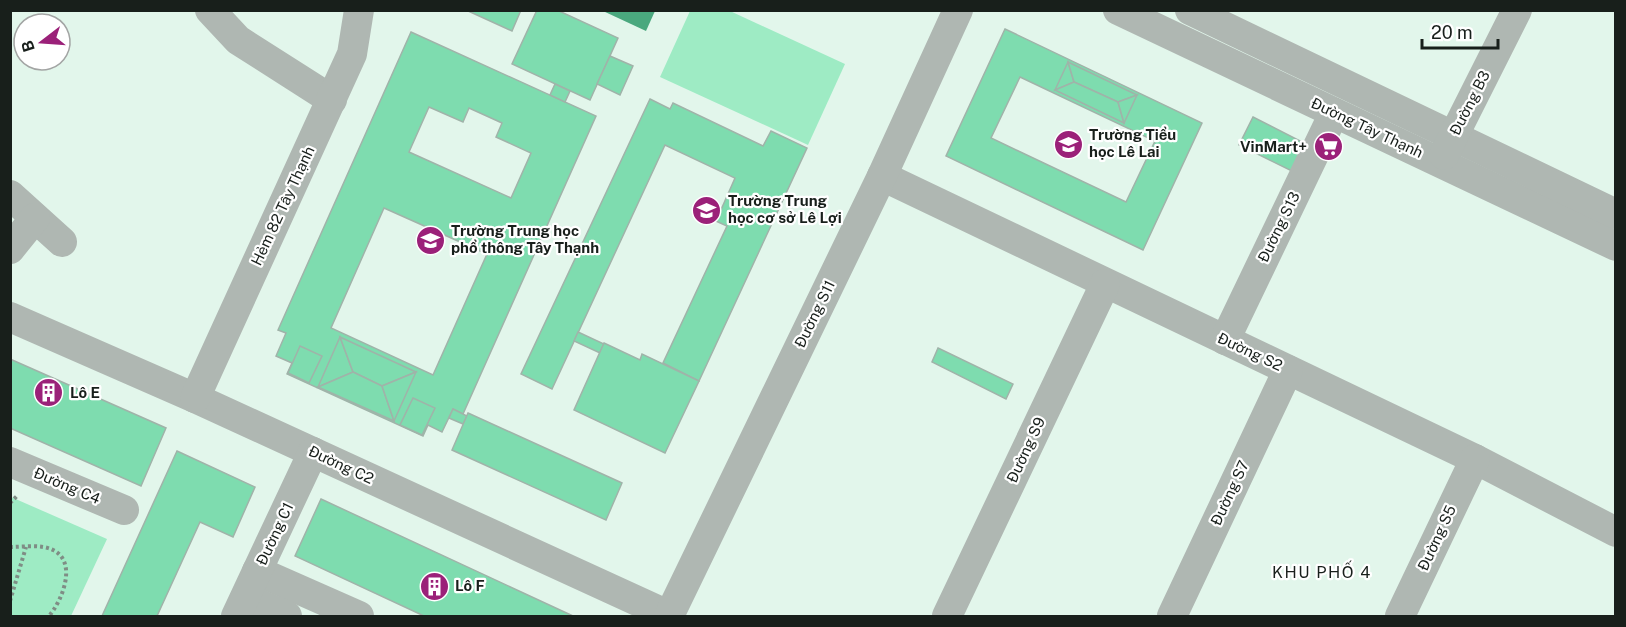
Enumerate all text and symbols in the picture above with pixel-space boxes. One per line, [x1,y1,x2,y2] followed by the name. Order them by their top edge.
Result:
[12,12,72,72] north arrow
[1422,12,1498,50] scale bar
[1431,22,1473,43] text: 20 m
[17,38,39,54] text: B
[1446,68,1493,138] street label: Đường B3
[1309,94,1426,161] street label: Đường Tây Thạnh
[1089,126,1176,160] place label: Trường Tiểu học Lê Lai
[1052,128,1084,160] school or university icon: Trường Tiểu học Lê Lai
[1312,131,1344,163] supermarket icon: VinMart+
[1240,138,1307,155] place label: VinMart+
[247,143,318,268] street label: Hẻm 82 Tây Thạnh
[1254,189,1303,265] street label: Đường S13
[728,192,842,226] place label: Trường Trung học cơ sở Lê Lợi
[691,194,723,226] school or university icon: Trường Trung học cơ sở Lê Lợi
[451,222,599,256] place label: Trường Trung học phổ thông Tây Thạnh
[414,224,446,256] school or university icon: Trường Trung học phổ thông Tây Thạnh
[791,277,838,350] street label: Đường S11
[1215,329,1285,374] street label: Đường S2
[33,377,65,409] building icon: Lô E
[70,384,100,401] place label: Lô E
[1003,414,1048,485] street label: Đường S9
[306,442,377,487] street label: Đường C2
[1207,458,1252,528] street label: Đường S7
[31,464,103,507] street label: Đường C4
[253,500,296,568] street label: Đường C1
[1414,502,1459,573] street label: Đường S5
[1272,560,1372,582] district label: KHU PHỐ 4
[418,570,450,602] building icon: Lô F
[455,577,485,594] place label: Lô F

